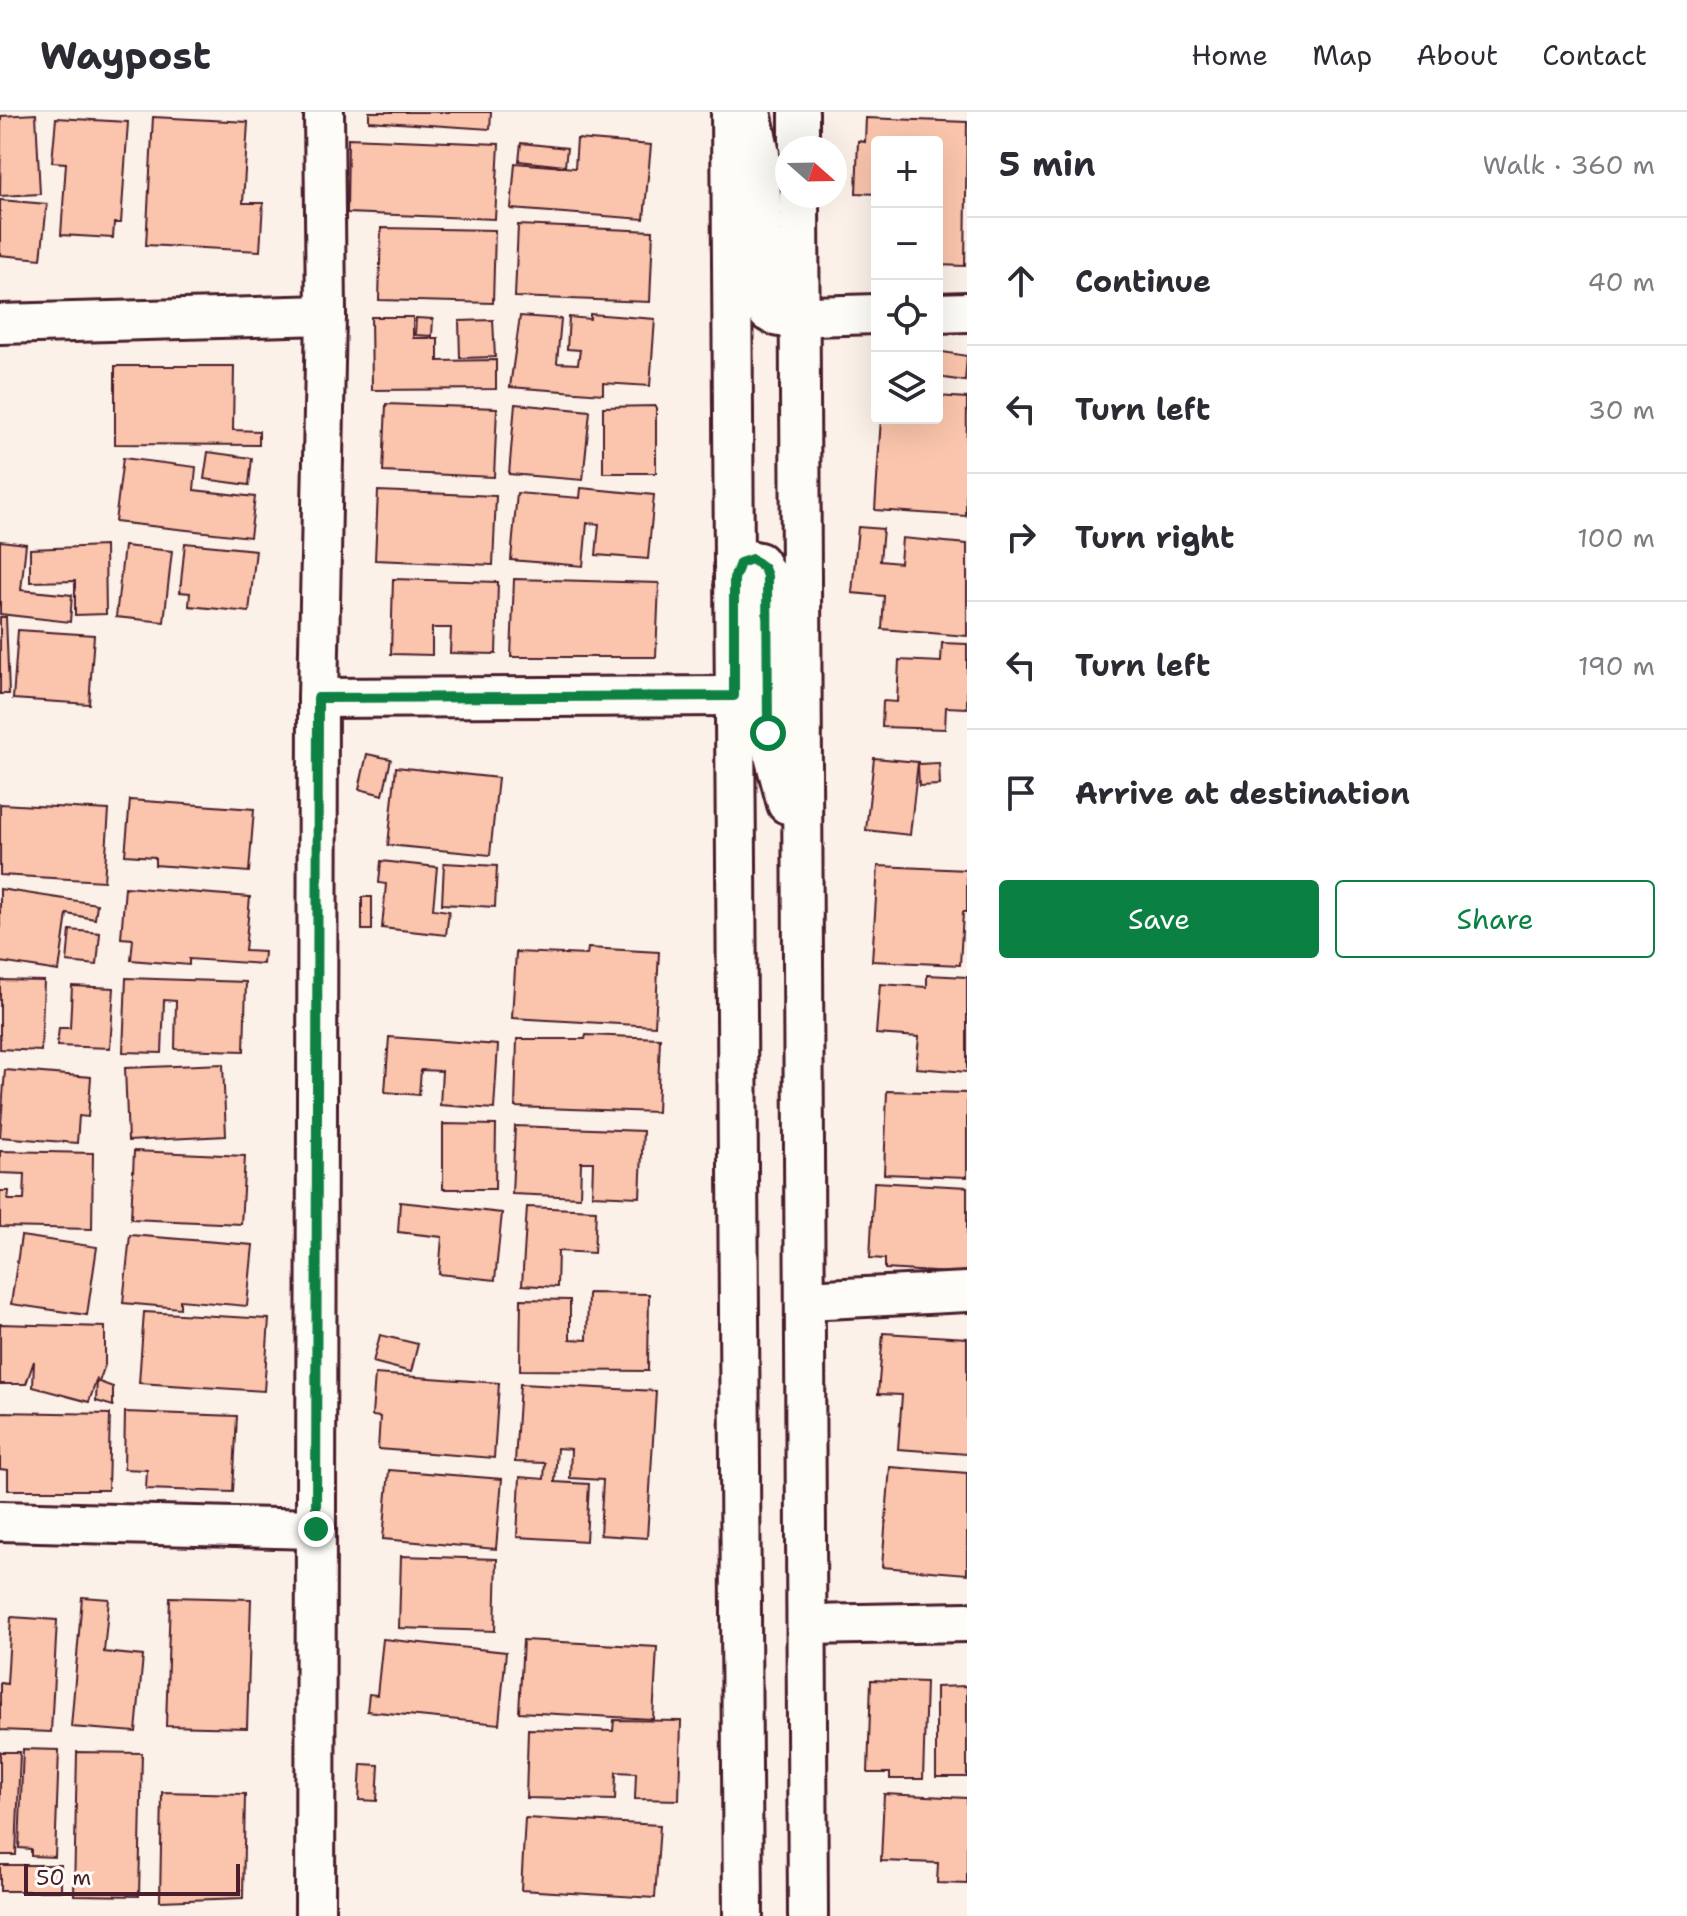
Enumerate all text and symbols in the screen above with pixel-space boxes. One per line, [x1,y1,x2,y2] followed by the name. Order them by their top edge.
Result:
[40,30,211,81] text: Waypost
[1191,36,1268,74] text: Home
[1312,36,1372,74] text: Map
[1416,36,1498,74] text: About
[1542,36,1647,74] text: Contact
[775,136,847,208] north arrow
[871,136,943,424] map controls
[871,136,943,208] button: +
[999,141,1096,187] text: 5 min
[1483,147,1655,182] text: Walk · 360 m
[871,208,943,280] button: −
[999,259,1043,303] icon: ahead
[1075,261,1211,302] text: Continue
[1588,264,1655,299] text: 40 m
[871,280,943,352] button: locate
[871,352,943,424] button: layers
[999,387,1043,431] icon: left
[1075,389,1210,430] text: Turn left
[1588,392,1655,427] text: 30 m
[999,515,1043,559] icon: right
[1075,517,1234,558] text: Turn right
[1577,520,1655,555] text: 100 m
[999,643,1043,687] icon: left
[1075,645,1210,686] text: Turn left
[1578,648,1655,683] text: 190 m
[750,715,786,751] route start
[999,771,1043,815] icon: arrive
[1075,773,1410,814] text: Arrive at destination
[999,880,1319,958] button: Save
[1335,880,1655,958] button: Share
[298,1511,334,1547] route end
[24,1860,240,1896] scale bar
[36,1863,91,1892] text: 50 m

